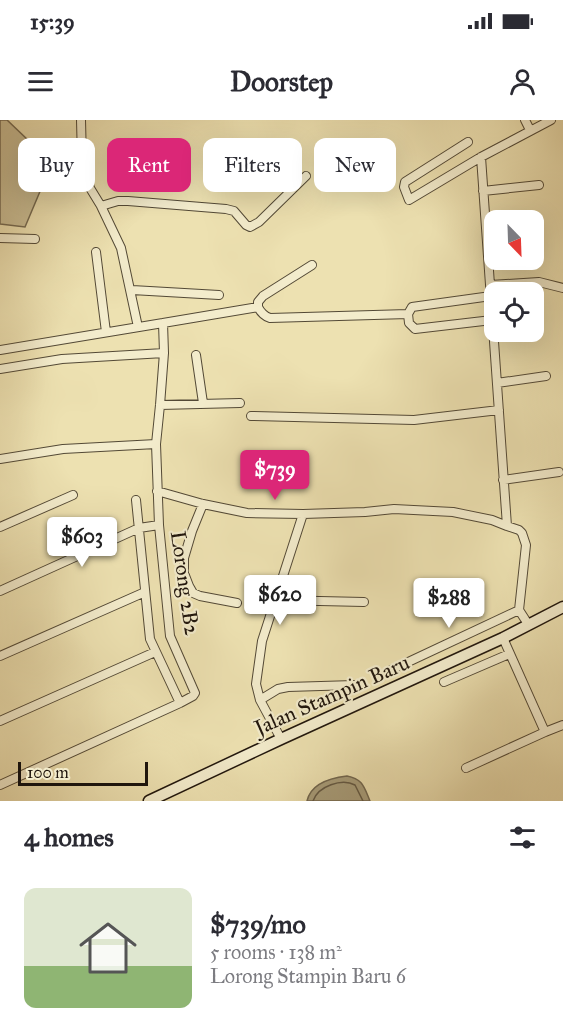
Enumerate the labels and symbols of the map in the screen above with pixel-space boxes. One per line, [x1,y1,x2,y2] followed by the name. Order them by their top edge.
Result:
[484,210,544,270] north arrow
[239,450,311,501] pin: $739
[46,517,118,568] pin: $603
[165,529,205,637] street label: Lorong 2B2
[244,575,316,626] pin: $620
[413,578,485,629] pin: $288
[248,649,414,742] street label: Jalan Stampin Baru
[18,759,148,786] scale bar

